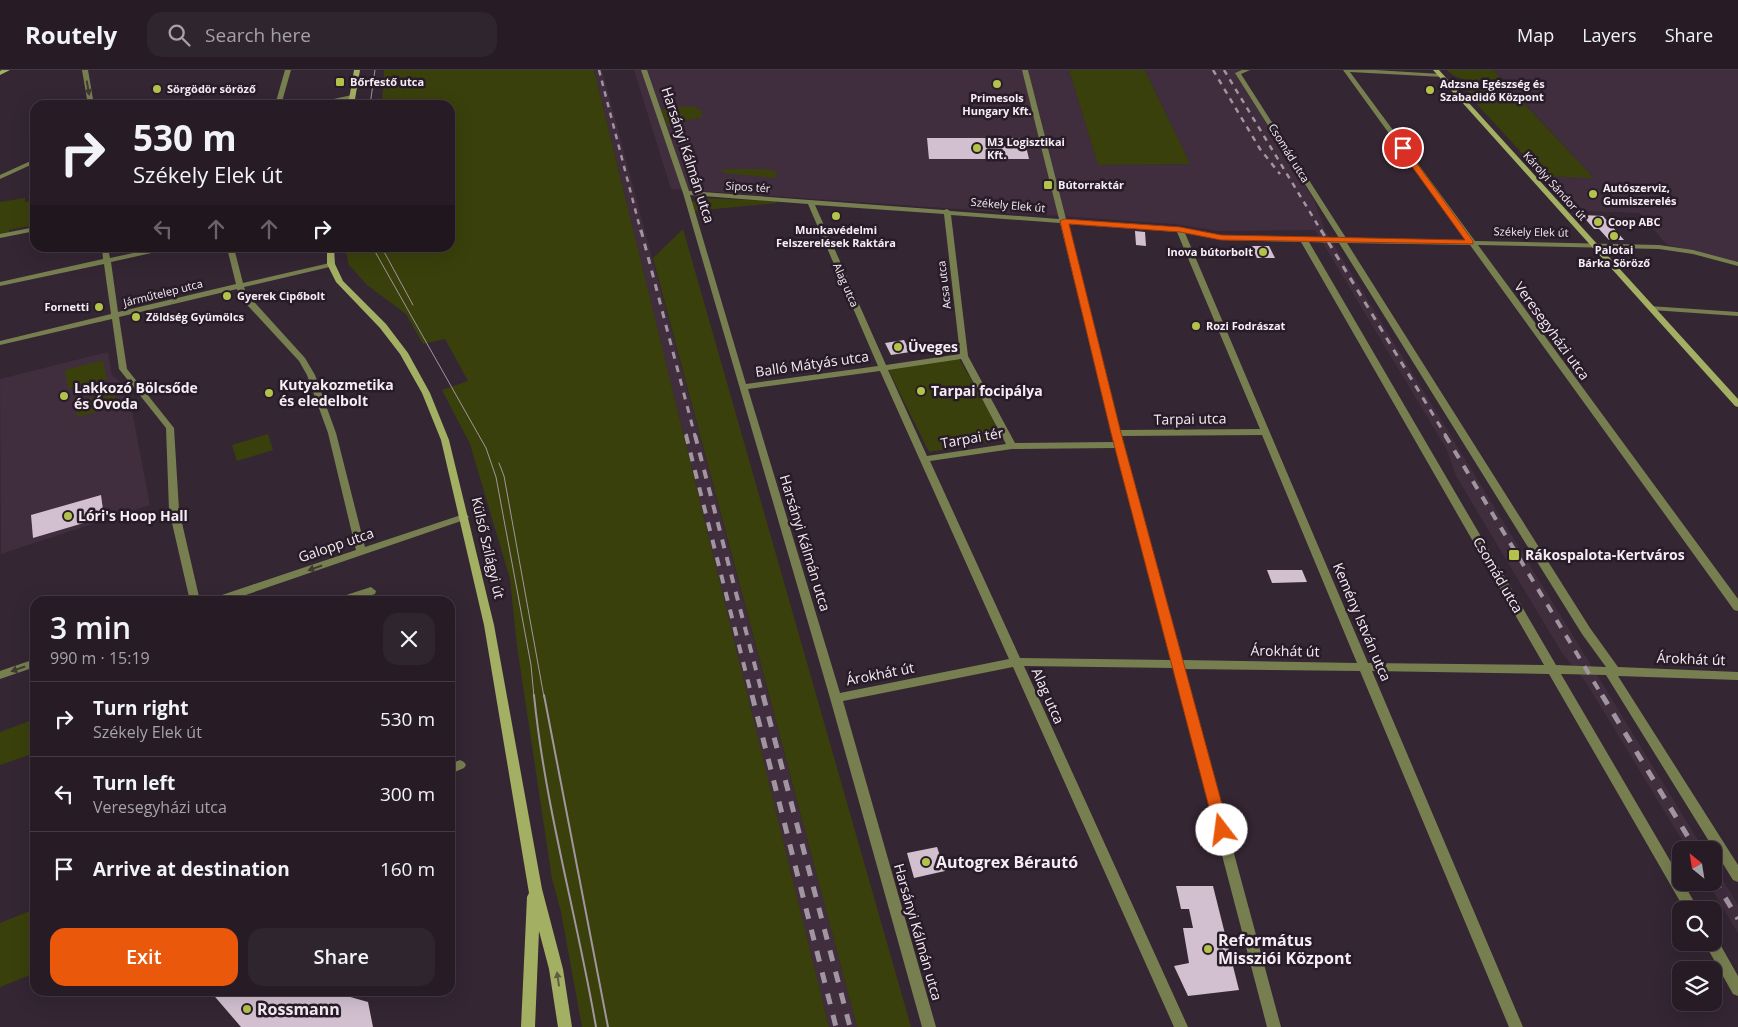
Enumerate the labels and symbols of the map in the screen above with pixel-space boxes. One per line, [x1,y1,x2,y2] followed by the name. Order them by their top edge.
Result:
[350,74,424,89] place label: Bőrfestő utca
[334,76,346,88] marker: Bőrfestő utca
[1440,76,1545,104] place label: Adzsna Egészség és Szabadidő Központ
[991,78,1003,90] marker: Primesols Hungary Kft.
[84,80,92,96] one-way arrow
[167,81,256,96] place label: Sörgödör söröző
[151,83,163,95] marker: Sörgödör söröző
[658,84,719,225] street label: Harsányi Kálmán utca
[1424,84,1436,96] marker: Adzsna Egészség és Szabadidő Központ
[962,90,1032,118] place label: Primesols Hungary Kft.
[1265,120,1313,185] street label: Csomád utca
[1382,127,1424,169] pin
[987,134,1065,162] place label: M3 Logisztikai Kft.
[971,142,983,154] marker: M3 Logisztikai Kft.
[1520,148,1590,223] street label: Károlyi Sándor út
[725,177,771,196] street label: Sipos tér
[1058,177,1124,192] place label: Bútorraktár
[1042,179,1054,191] marker: Bútorraktár
[1603,180,1677,208] place label: Autószerviz, Gumiszerelés
[1587,188,1599,200] marker: Autószerviz, Gumiszerelés
[970,194,1046,215] street label: Székely Elek út
[830,210,842,222] marker: Munkavédelmi Felszerelések Raktára
[1608,214,1660,229] place label: Coop ABC
[1592,216,1604,228] marker: Coop ABC
[776,222,896,250] place label: Munkavédelmi Felszerelések Raktára
[1493,223,1569,240] street label: Székely Elek út
[1608,230,1620,242] marker: Palotai Bárka Söröző
[1578,242,1650,270] place label: Palotai Bárka Söröző
[1167,244,1253,259] place label: Inova bútorbolt
[1257,246,1269,258] marker: Inova bútorbolt
[830,260,863,309] street label: Alag utca
[933,260,954,310] street label: Acsa utca
[121,275,204,310] street label: Járműtelep utca
[1510,278,1595,384] street label: Veresegyházi utca
[237,288,325,303] place label: Gyerek Cipőbolt
[221,290,233,302] marker: Gyerek Cipőbolt
[45,299,89,314] place label: Fornetti
[93,301,105,313] marker: Fornetti
[146,309,245,324] place label: Zöldség Gyümölcs
[130,311,142,323] marker: Zöldség Gyümölcs
[1206,318,1286,333] place label: Rozi Fodrászat
[1190,320,1202,332] marker: Rozi Fodrászat
[908,337,958,356] place label: Üveges
[892,341,904,353] marker: Üveges
[754,346,870,381] street label: Balló Mátyás utca
[279,375,394,410] place label: Kutyakozmetika és eledelbolt
[74,378,198,413] place label: Lakkozó Bölcsőde és Óvoda
[931,381,1043,400] place label: Tarpai focipálya
[915,385,927,397] marker: Tarpai focipálya
[263,387,275,399] marker: Kutyakozmetika és eledelbolt
[58,390,70,402] marker: Lakkozó Bölcsőde és Óvoda
[1153,408,1227,429] street label: Tarpai utca
[939,423,1005,452] street label: Tarpai tér
[776,472,835,614] street label: Harsányi Kálmán utca
[468,495,509,601] street label: Külső Szilágyi út
[78,506,188,525] place label: Lóri's Hoop Hall
[62,510,74,522] marker: Lóri's Hoop Hall
[296,523,376,566] street label: Galopp utca
[1469,533,1528,616] street label: Csomád utca
[1525,545,1685,564] place label: Rákospalota-Kertváros
[1507,548,1521,562] marker: Rákospalota-Kertváros
[1329,560,1396,684] street label: Kemény István utca
[307,564,322,572] one-way arrow
[1250,640,1320,661] street label: Árokhát út
[1656,648,1726,669] street label: Árokhát út
[844,658,916,689] street label: Árokhát út
[1028,665,1069,727] street label: Alag utca
[10,666,25,673] one-way arrow
[1195,803,1247,855] position arrow
[1672,841,1722,891] north arrow
[936,851,1078,873] place label: Autogrex Bérautó
[920,856,932,868] marker: Autogrex Bérautó
[890,861,947,1003] street label: Harsányi Kálmán utca
[1218,929,1351,969] place label: Református Missziói Központ
[1202,943,1214,955] marker: Református Missziói Központ
[554,970,562,986] one-way arrow
[257,998,340,1020] place label: Rossmann
[241,1003,253,1015] marker: Rossmann

